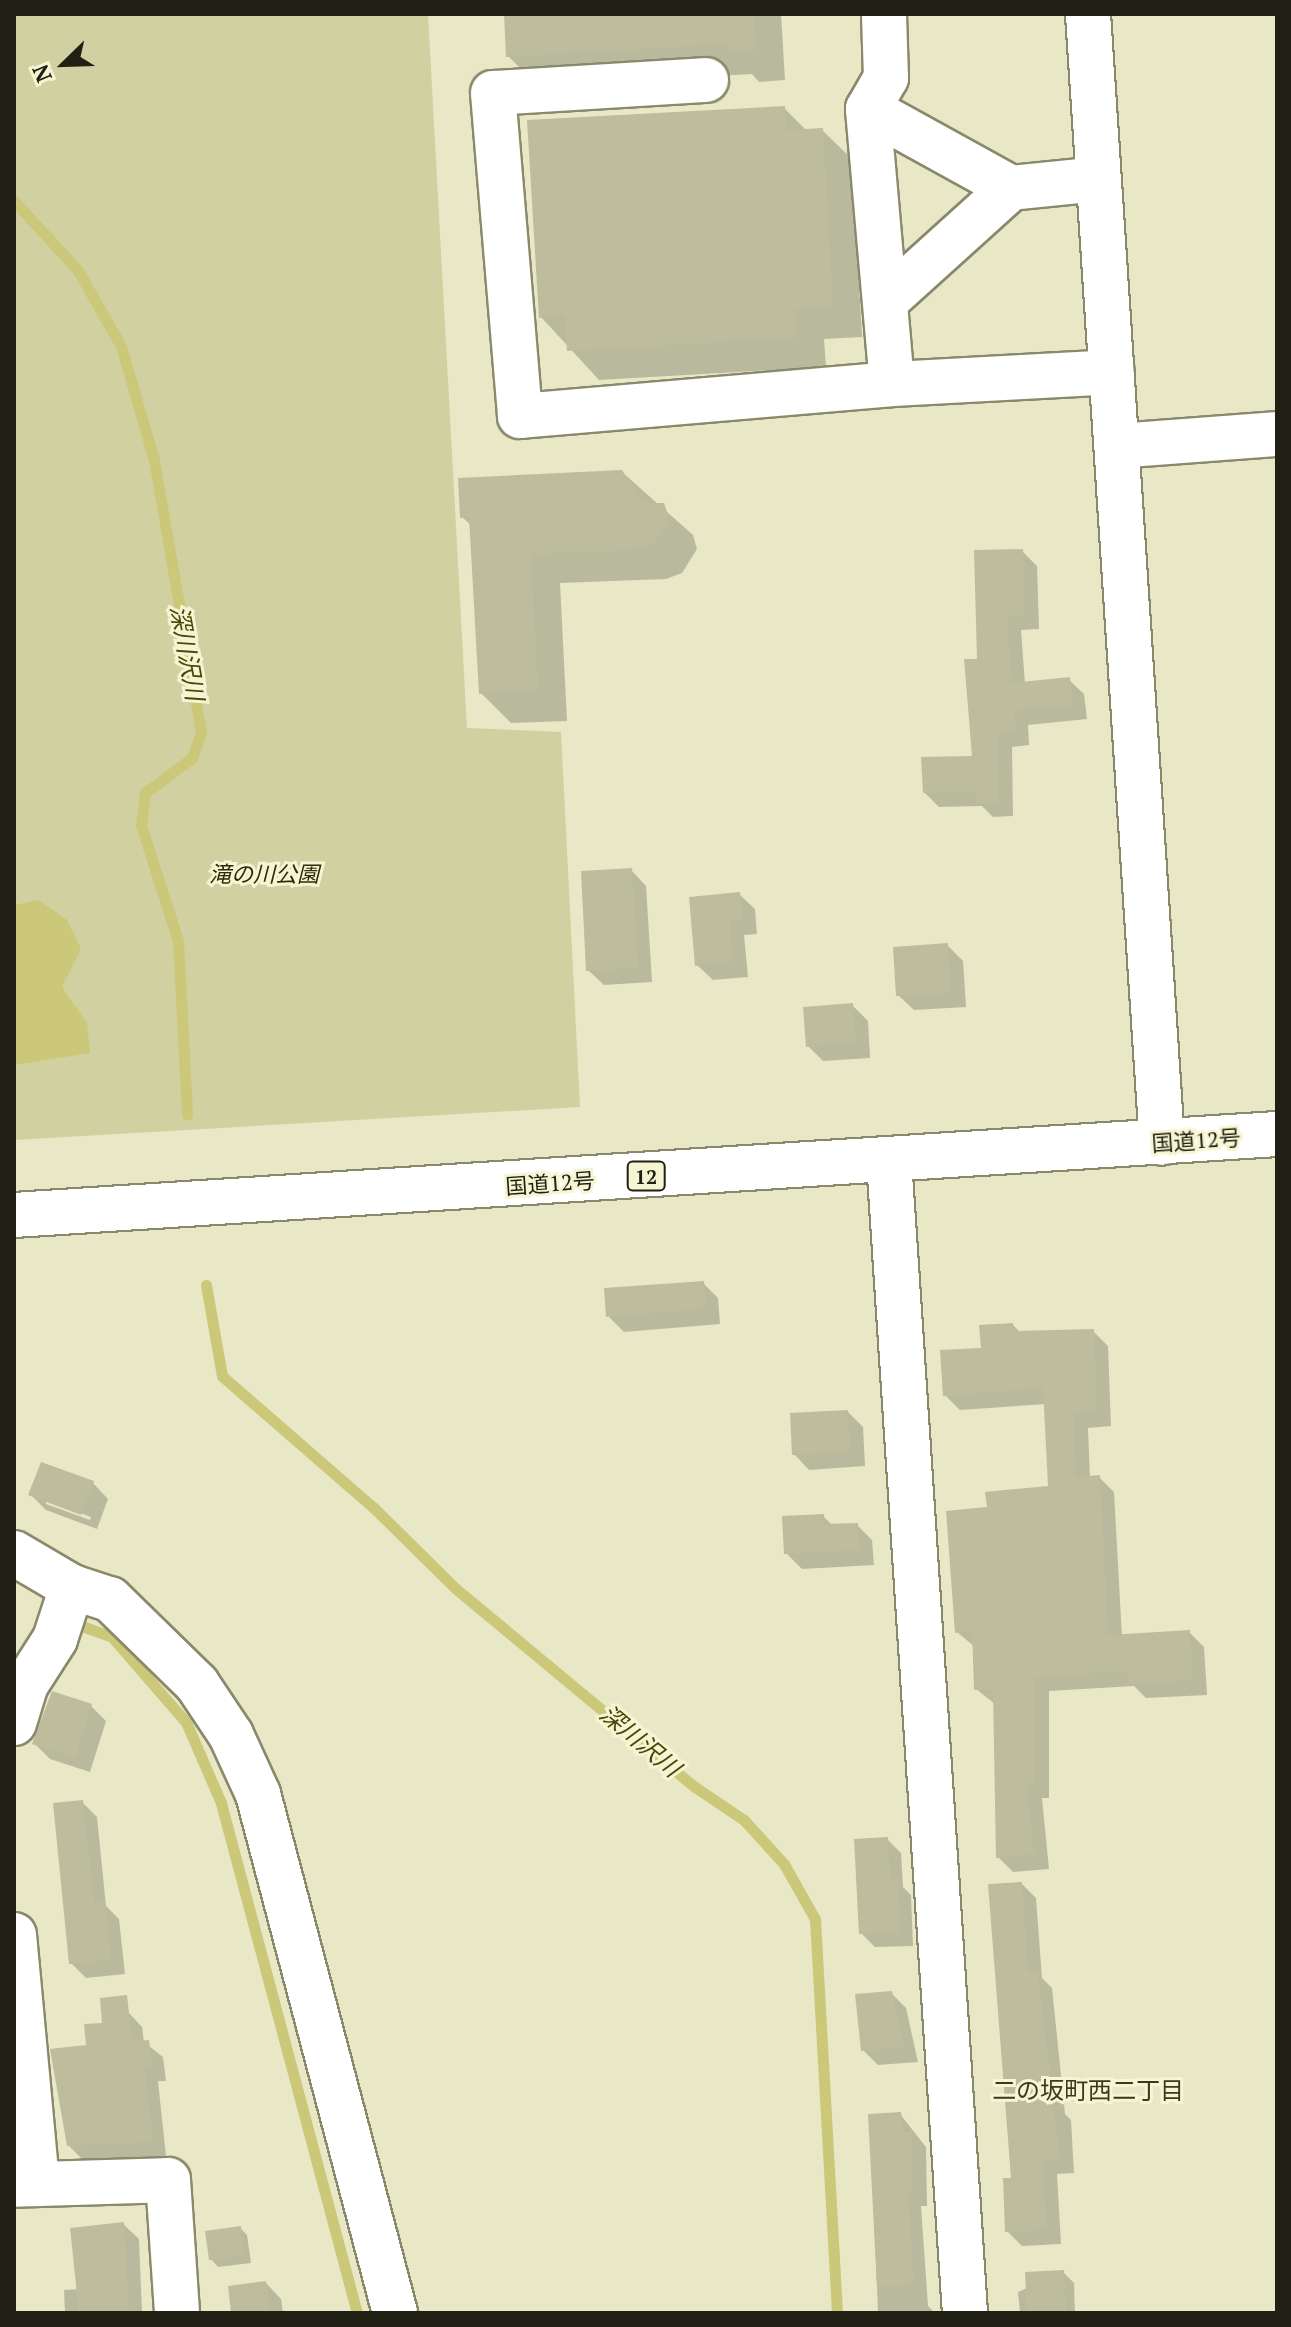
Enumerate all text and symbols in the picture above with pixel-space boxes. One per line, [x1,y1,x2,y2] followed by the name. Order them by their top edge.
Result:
[24,24,104,104] north arrow
[25,60,58,87] text: N
[164,603,210,703] water label: 深川沢川
[209,861,319,887] park label: 滝の川公園
[1150,1124,1242,1156] street label: 国道12号
[626,1160,666,1192] road number: 12
[504,1167,596,1199] street label: 国道12号
[594,1699,686,1783] water label: 深川沢川
[992,2077,1184,2105] district label: 二の坂町西二丁目

